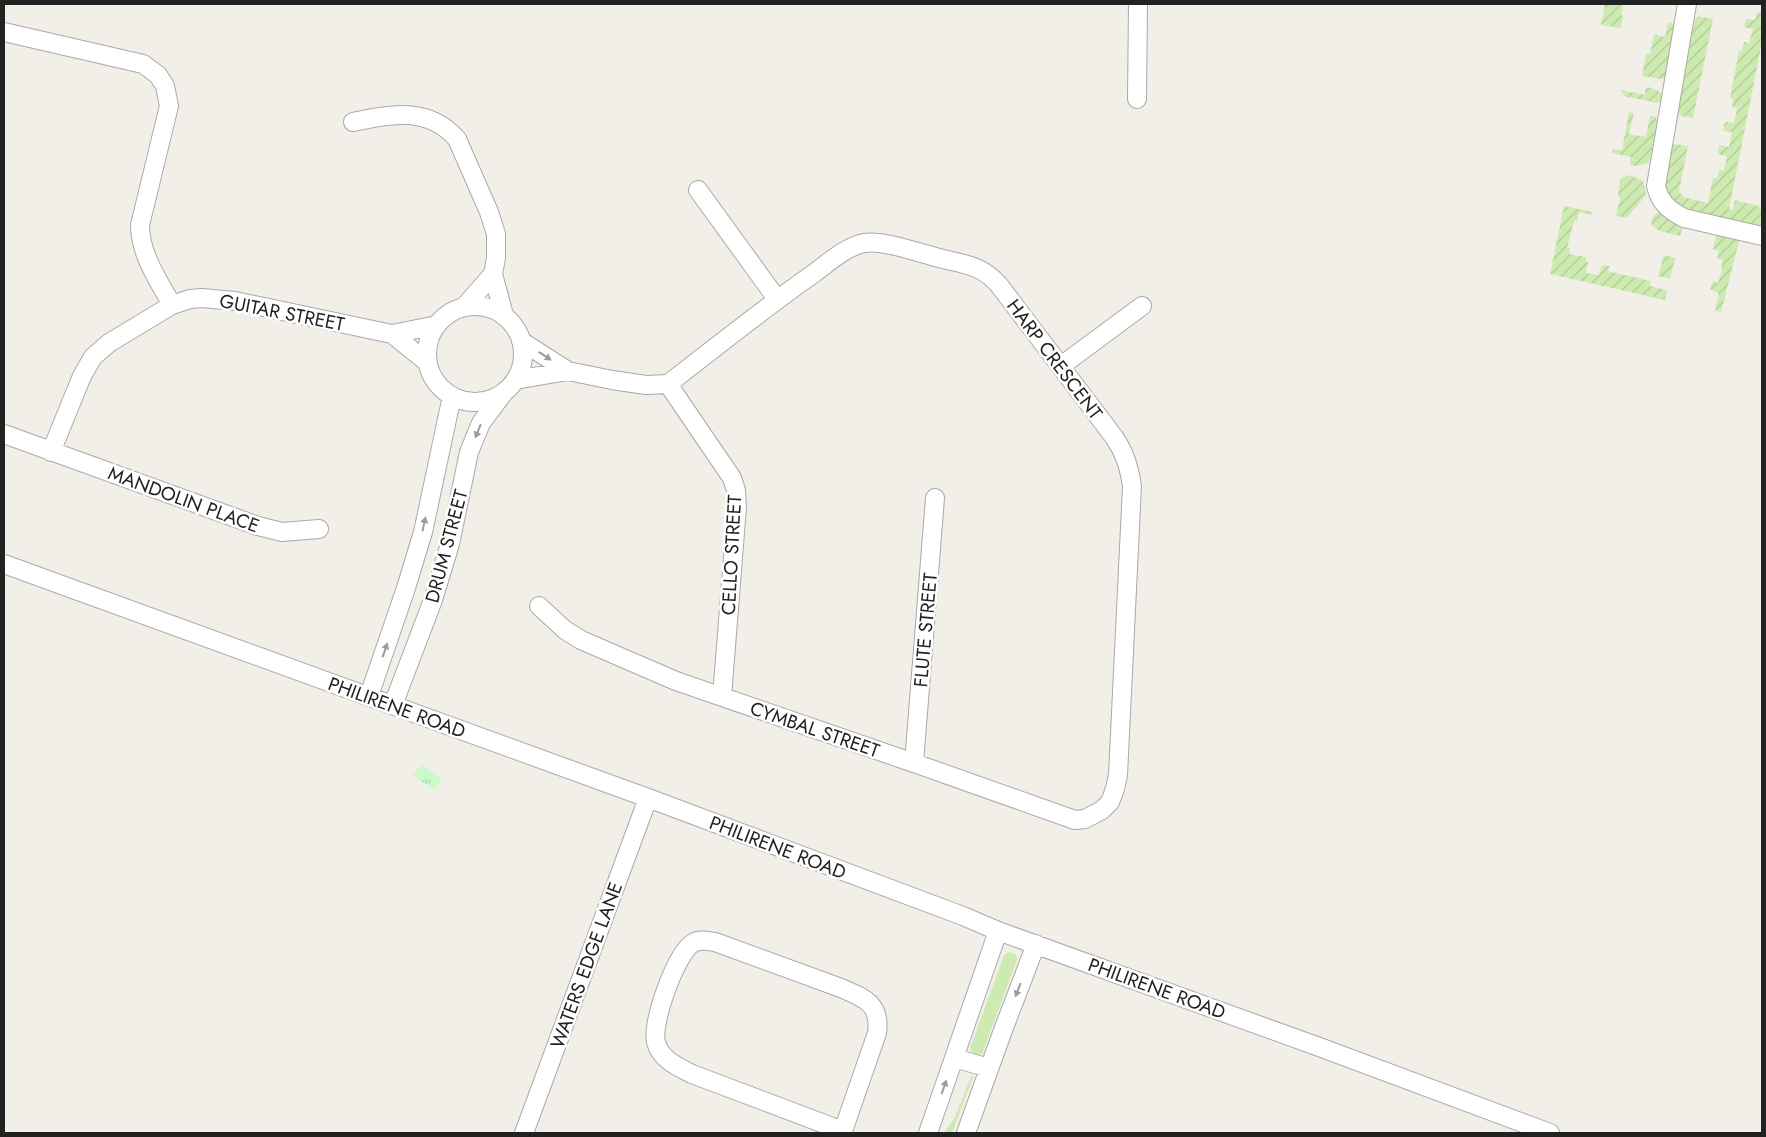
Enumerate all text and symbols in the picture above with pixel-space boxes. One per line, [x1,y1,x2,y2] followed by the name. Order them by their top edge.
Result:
[217,287,347,338] street label: GUITAR STREET
[1000,294,1109,425] street label: HARP CRESCENT
[538,351,551,361] one-way arrow
[473,424,481,438] one-way arrow
[104,460,263,539] street label: MANDOLIN PLACE
[418,486,475,606] street label: DRUM STREET
[715,494,748,616] street label: CELLO STREET
[420,517,428,532] one-way arrow
[907,572,944,688] street label: FLUTE STREET
[381,642,389,657] one-way arrow
[324,670,469,745] street label: PHILIRENE ROAD
[747,695,883,764] street label: CYMBAL STREET
[706,809,850,886] street label: PHILIRENE ROAD
[544,878,629,1052] street label: WATERS EDGE LANE
[1084,951,1229,1026] street label: PHILIRENE ROAD
[1014,983,1022,997] one-way arrow
[940,1079,948,1094] one-way arrow

